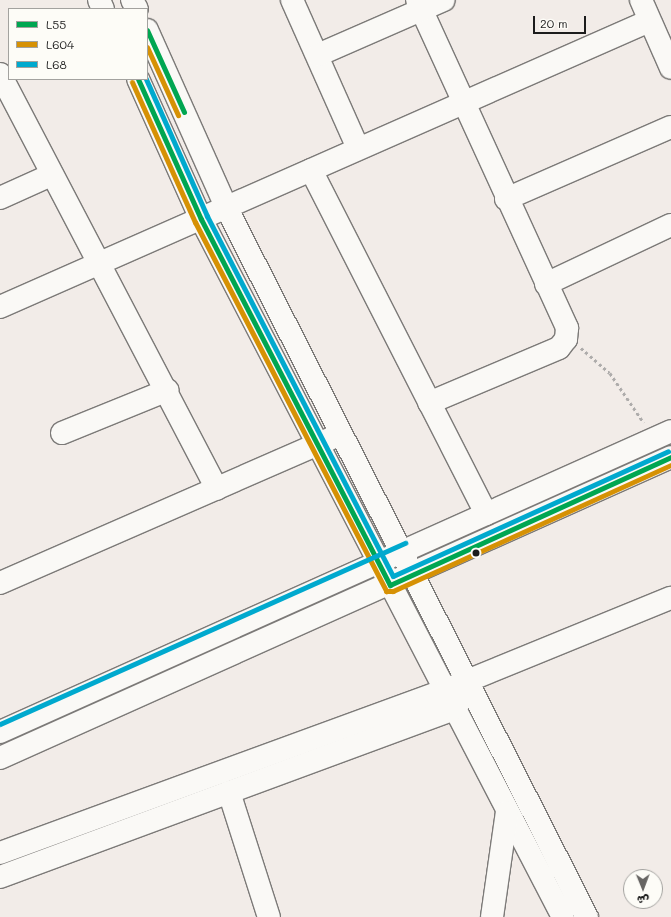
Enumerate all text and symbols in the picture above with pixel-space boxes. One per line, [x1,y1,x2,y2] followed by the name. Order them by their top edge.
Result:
[8,8,148,80] legend
[535,8,588,34] scale bar
[540,15,568,31] text: 20 m
[46,16,66,32] text: L55
[46,36,74,52] text: L604
[46,56,67,72] text: L68
[471,548,481,558] unlabelled marker
[623,869,663,909] north arrow
[637,893,649,908] text: ش

